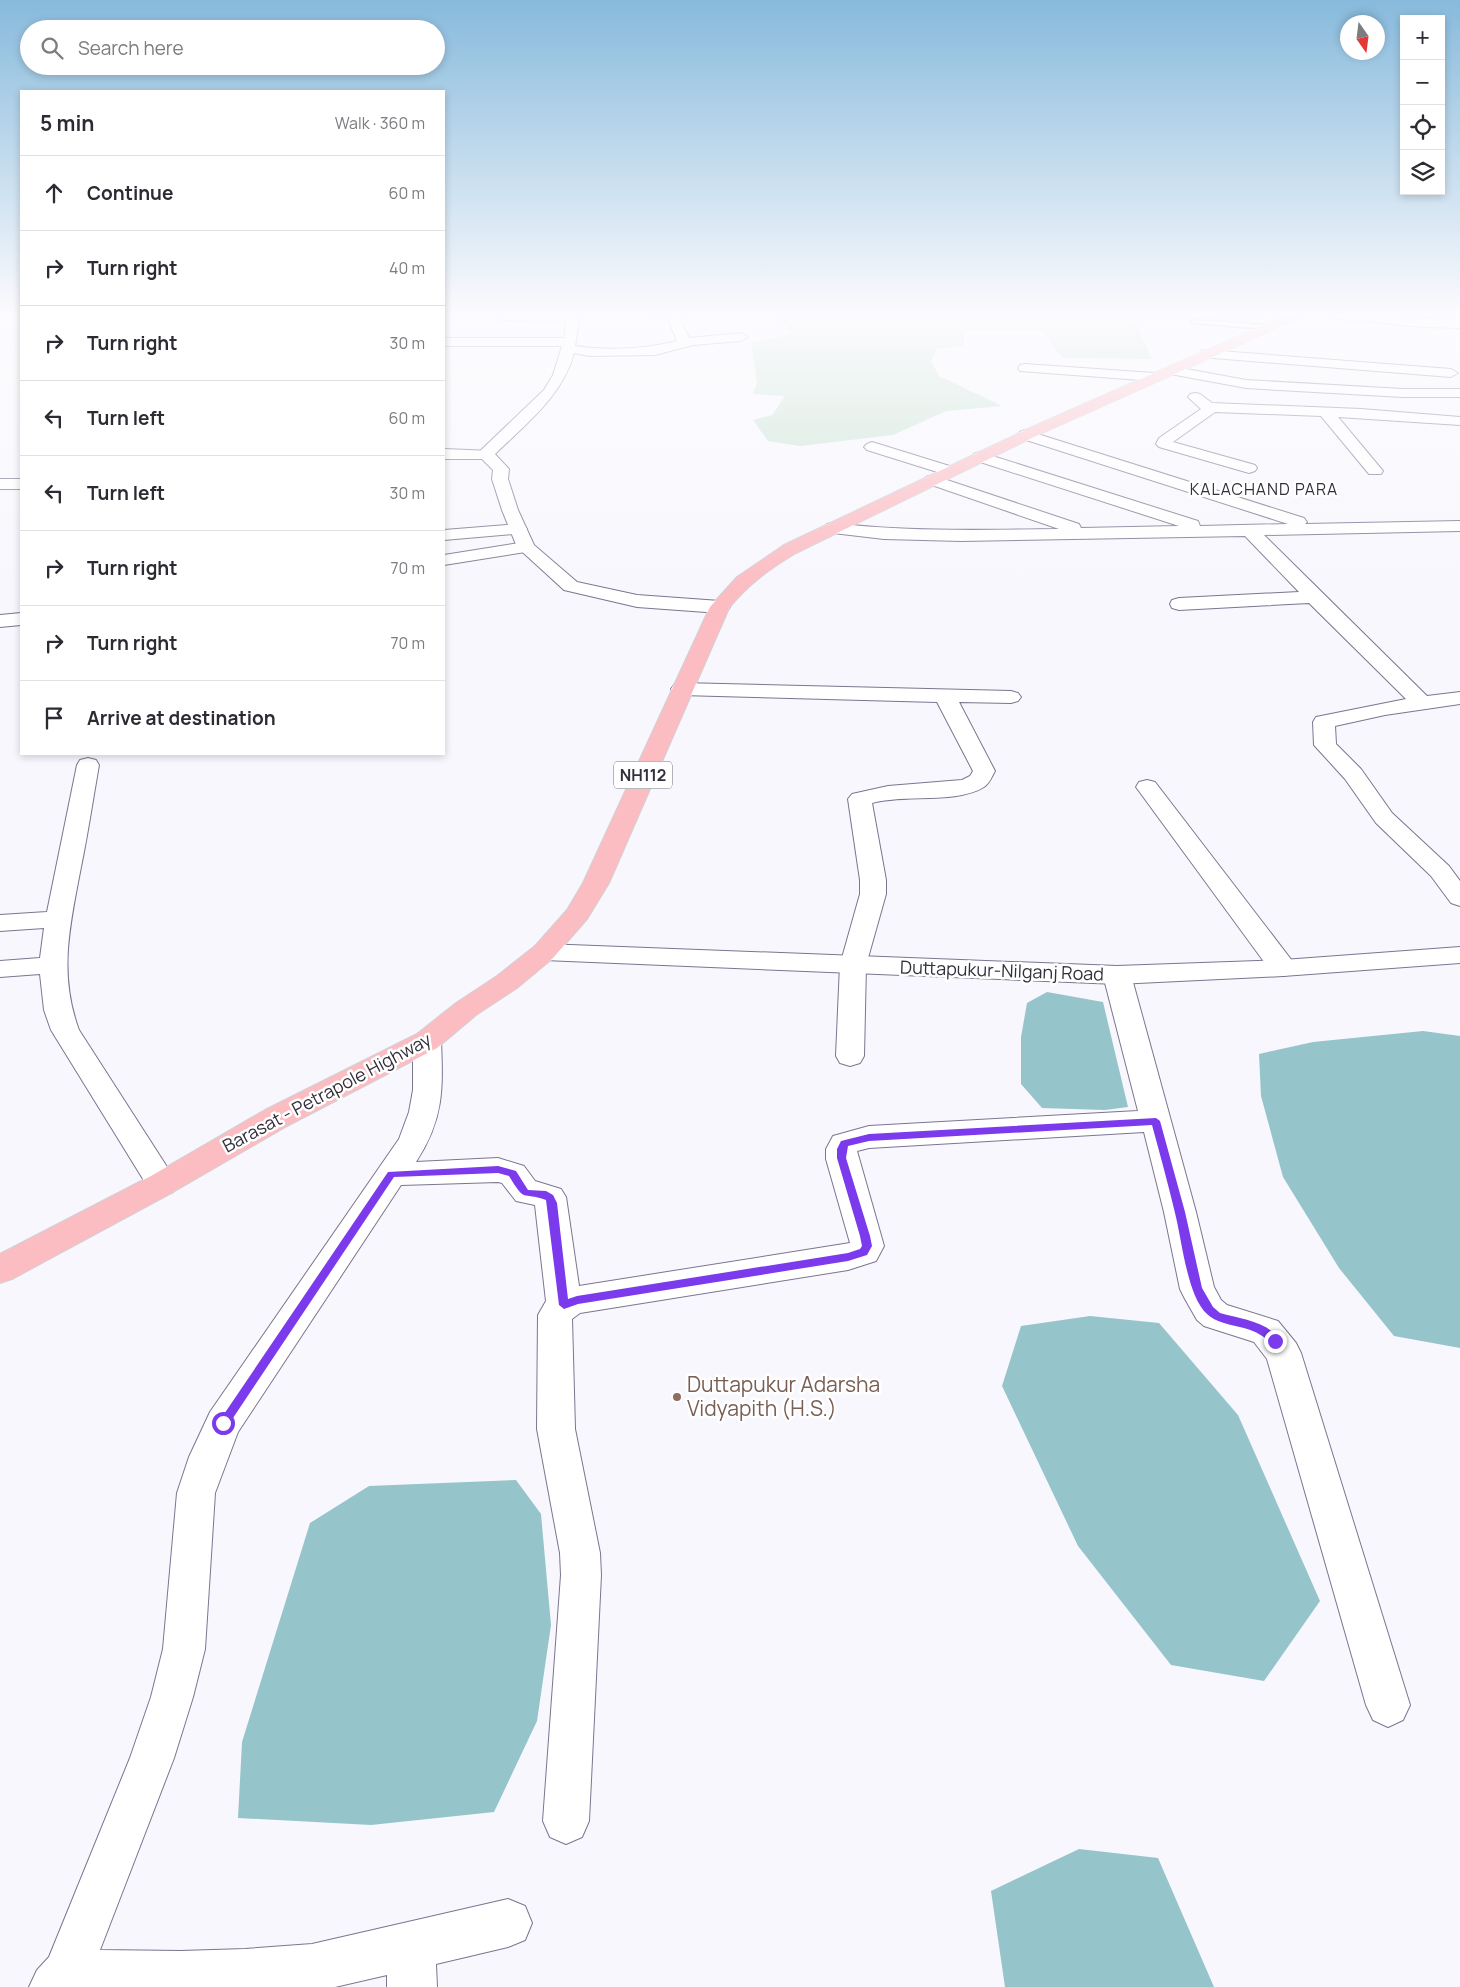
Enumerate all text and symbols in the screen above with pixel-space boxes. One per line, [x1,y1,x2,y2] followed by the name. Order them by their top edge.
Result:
[1340,15,1385,60] north arrow
[1400,15,1445,195] map controls
[1400,15,1445,60] button: +
[20,20,445,75] search box
[38,34,66,62] icon: search
[78,35,184,61] text: Search here
[1400,60,1445,105] button: −
[1400,105,1445,150] button: locate
[40,109,94,137] text: 5 min
[335,112,425,134] text: Walk · 360 m
[1400,150,1445,195] button: layers
[40,179,68,207] icon: ahead
[87,180,173,206] text: Continue
[389,182,425,204] text: 60 m
[40,254,68,282] icon: right
[87,255,177,281] text: Turn right
[389,257,425,279] text: 40 m
[40,329,68,357] icon: right
[87,330,177,356] text: Turn right
[390,332,425,354] text: 30 m
[40,404,68,432] icon: left
[87,405,165,431] text: Turn left
[389,407,425,429] text: 60 m
[1190,478,1338,500] district label: KALACHAND PARA
[40,479,68,507] icon: left
[87,480,165,506] text: Turn left
[390,482,425,504] text: 30 m
[40,554,68,582] icon: right
[87,555,177,581] text: Turn right
[390,557,425,579] text: 70 m
[40,629,68,657] icon: right
[87,630,177,656] text: Turn right
[390,632,425,654] text: 70 m
[40,704,68,732] icon: arrive
[87,705,276,731] text: Arrive at destination
[614,762,672,788] road number: NH112
[900,954,1104,986] street label: Duttapukur-Nilganj Road
[218,1027,435,1157] street label: Barasat - Petrapole Highway
[1264,1330,1287,1353] route end
[687,1370,880,1422] place label: Duttapukur Adarsha Vidyapith (H.S.)
[671,1391,683,1403] marker: Duttapukur Adarsha Vidyapith (H.S.)
[212,1412,235,1435] route start

